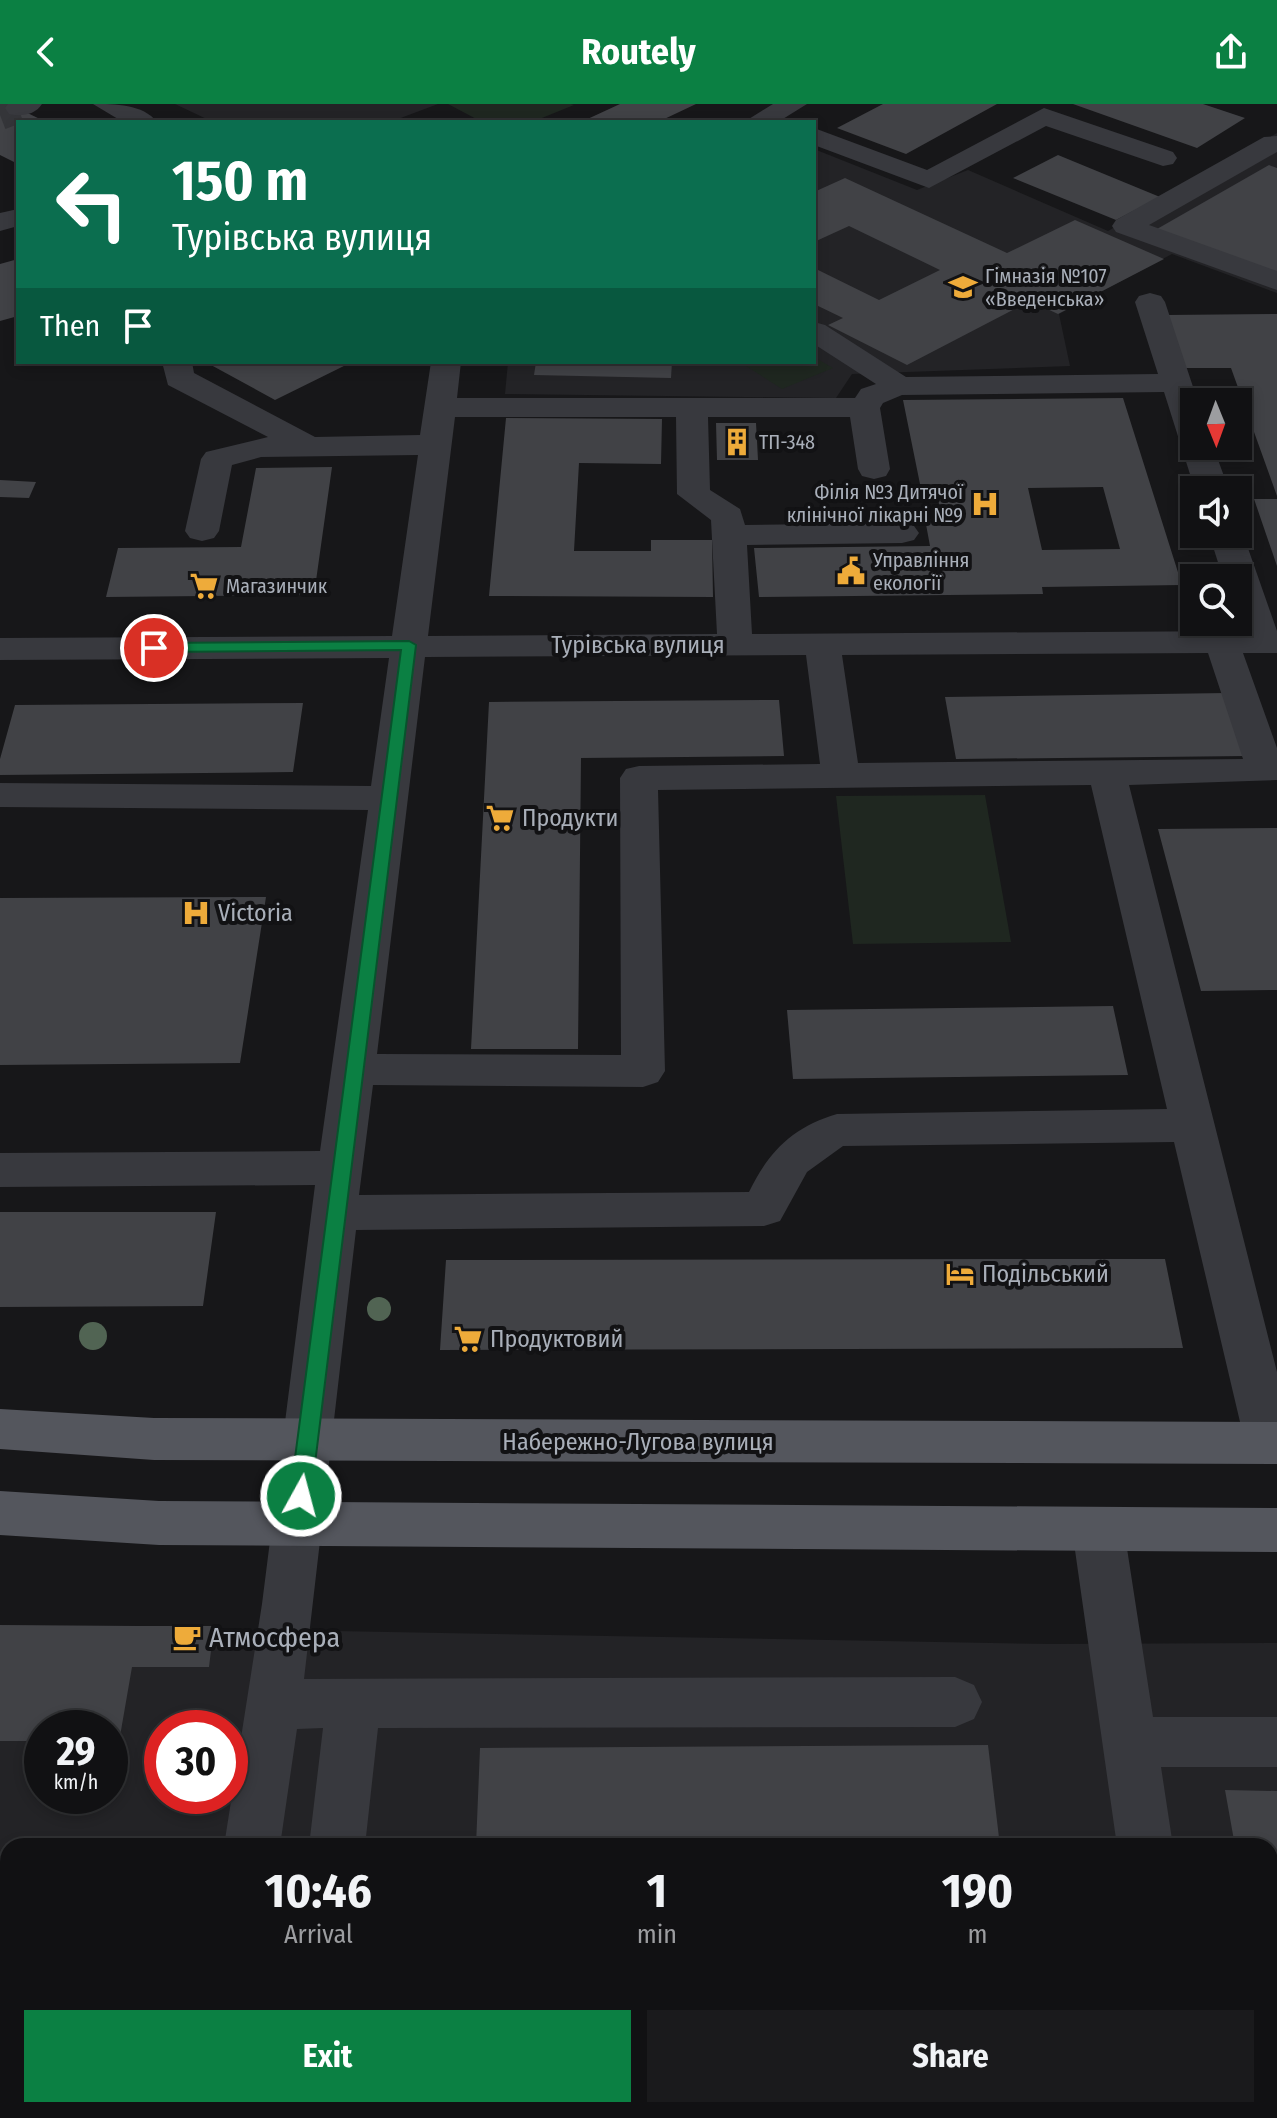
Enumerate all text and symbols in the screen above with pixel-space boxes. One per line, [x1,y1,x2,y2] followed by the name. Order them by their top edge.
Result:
[24,30,68,74] icon: back
[581,30,696,74] text: Routely
[1209,30,1253,74] icon: share
[172,148,308,215] text: 150 m
[40,152,144,256] icon: left
[172,216,432,260] text: Турівська вулиця
[985,264,1106,311] place label: Гімназія №107 «Введенська»
[948,272,978,302] school or university icon: Гімназія №107 «Введенська»
[116,304,160,348] icon: arrive
[40,308,100,344] text: Then
[1180,388,1252,460] north arrow
[1180,388,1252,636] map controls
[722,427,752,457] building icon: ТП-348
[759,430,815,454] place label: ТП-348
[1180,476,1252,548] button: sound
[787,480,964,527] place label: Філія №3 Дитячої клінічної лікарні №9
[970,489,1000,519] hospital icon: Філія №3 Дитячої клінічної лікарні №9
[872,548,969,595] place label: Управління екології
[836,556,866,586] public building icon: Управління екології
[1180,564,1252,636] button: search
[189,571,219,601] supermarket icon: Магазинчик
[226,574,328,598] place label: Магазинчик
[120,614,188,682] pin
[132,626,176,670] icon: arrive
[551,631,725,659] street label: Турівська вулиця
[485,803,515,833] supermarket icon: Продукти
[522,804,618,832] place label: Продукти
[181,898,211,928] hospital icon: Victoria
[218,899,293,927] place label: Victoria
[945,1259,975,1289] hotel icon: Подільський
[982,1260,1109,1288] place label: Подільський
[453,1324,483,1354] supermarket icon: Продуктовий
[490,1325,623,1353] place label: Продуктовий
[502,1428,774,1456] street label: Набережно-Лугова вулиця
[259,1454,343,1538] position arrow
[209,1621,340,1654] place label: Атмосфера
[172,1622,202,1652] cafe icon: Атмосфера
[144,1710,248,1814] speed limit sign: 30
[56,1728,95,1776] text: 29
[54,1770,98,1794] text: km/h
[265,1862,372,1920] text: 10:46
[647,1862,667,1920] text: 1
[942,1862,1013,1920] text: 190
[284,1919,353,1950] text: Arrival
[637,1919,677,1950] text: min
[967,1919,987,1950] text: m
[24,2010,631,2102] button: Exit
[647,2010,1254,2102] button: Share

